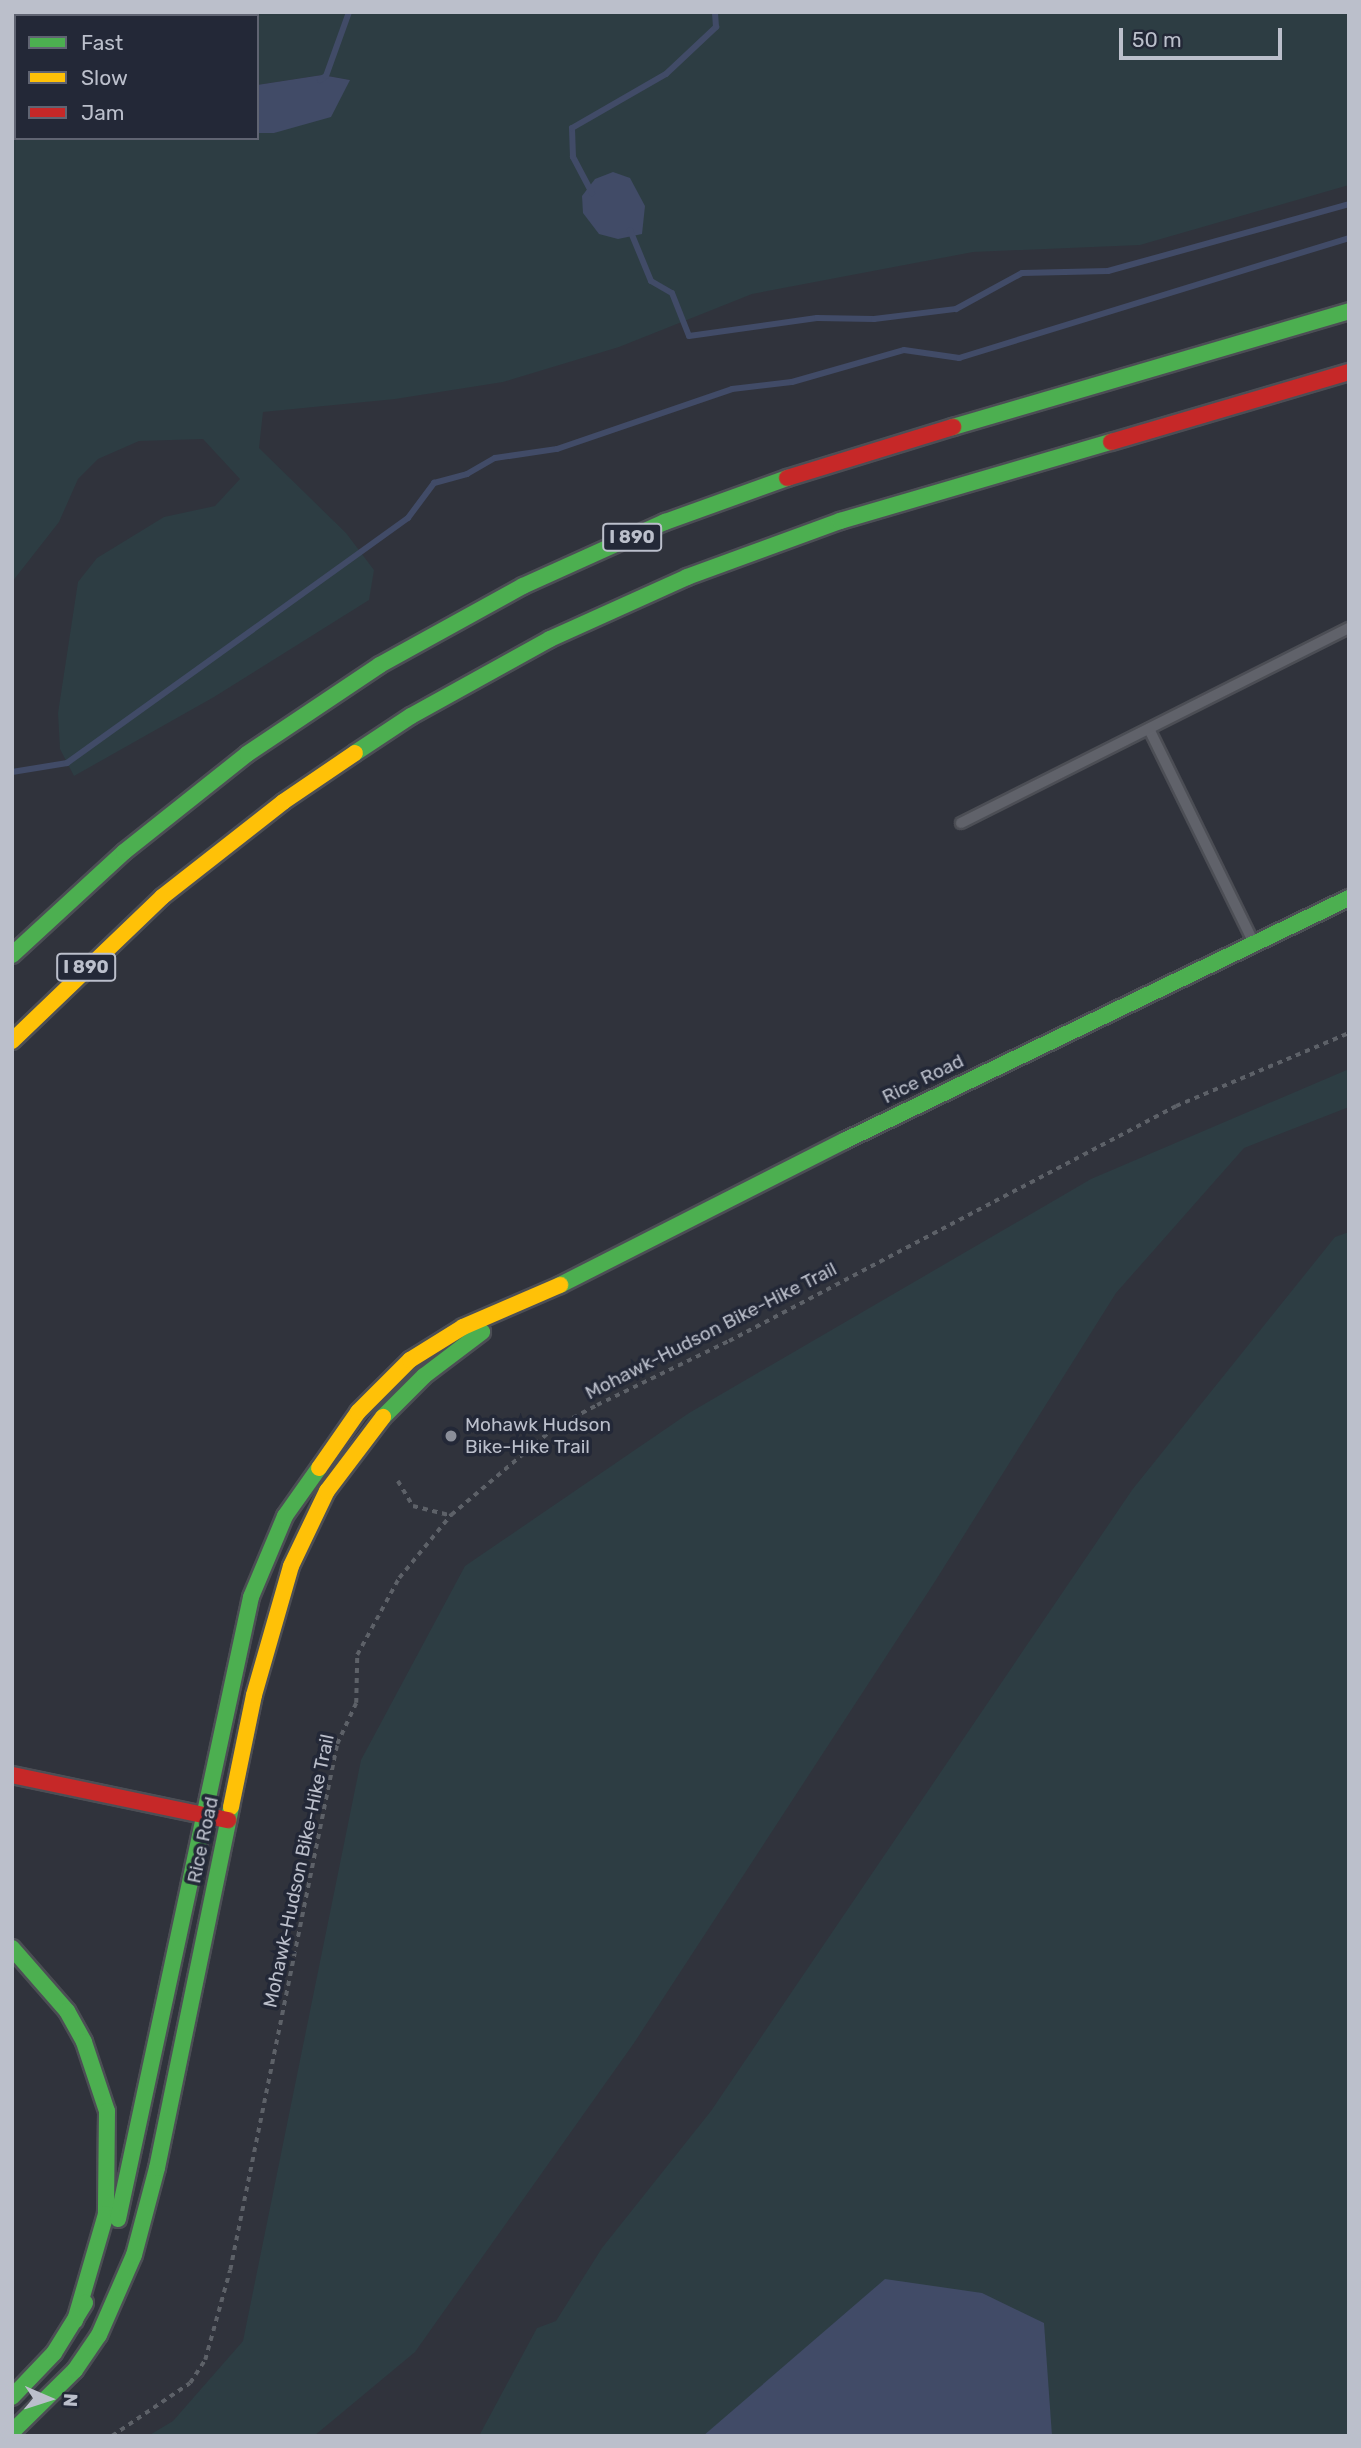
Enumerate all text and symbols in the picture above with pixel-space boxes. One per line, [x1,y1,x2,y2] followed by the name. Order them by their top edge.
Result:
[14,14,259,140] legend
[1123,14,1286,58] scale bar
[1132,27,1182,52] text: 50 m
[81,30,123,55] text: Fast
[81,65,128,90] text: Slow
[81,100,125,125] text: Jam
[600,522,664,552] road number: I 890
[55,952,118,982] road number: I 890
[879,1049,967,1109] street label: Rice Road
[581,1257,841,1405] street label: Mohawk-Hudson Bike-Hike Trail
[465,1414,611,1458] place label: Mohawk Hudson Bike-Hike Trail
[443,1428,459,1444] marker: Mohawk Hudson Bike-Hike Trail
[259,1732,339,2010] street label: Mohawk-Hudson Bike-Hike Trail
[183,1795,223,1885] street label: Rice Road
[14,2364,84,2434] north arrow
[59,2393,82,2408] text: N

